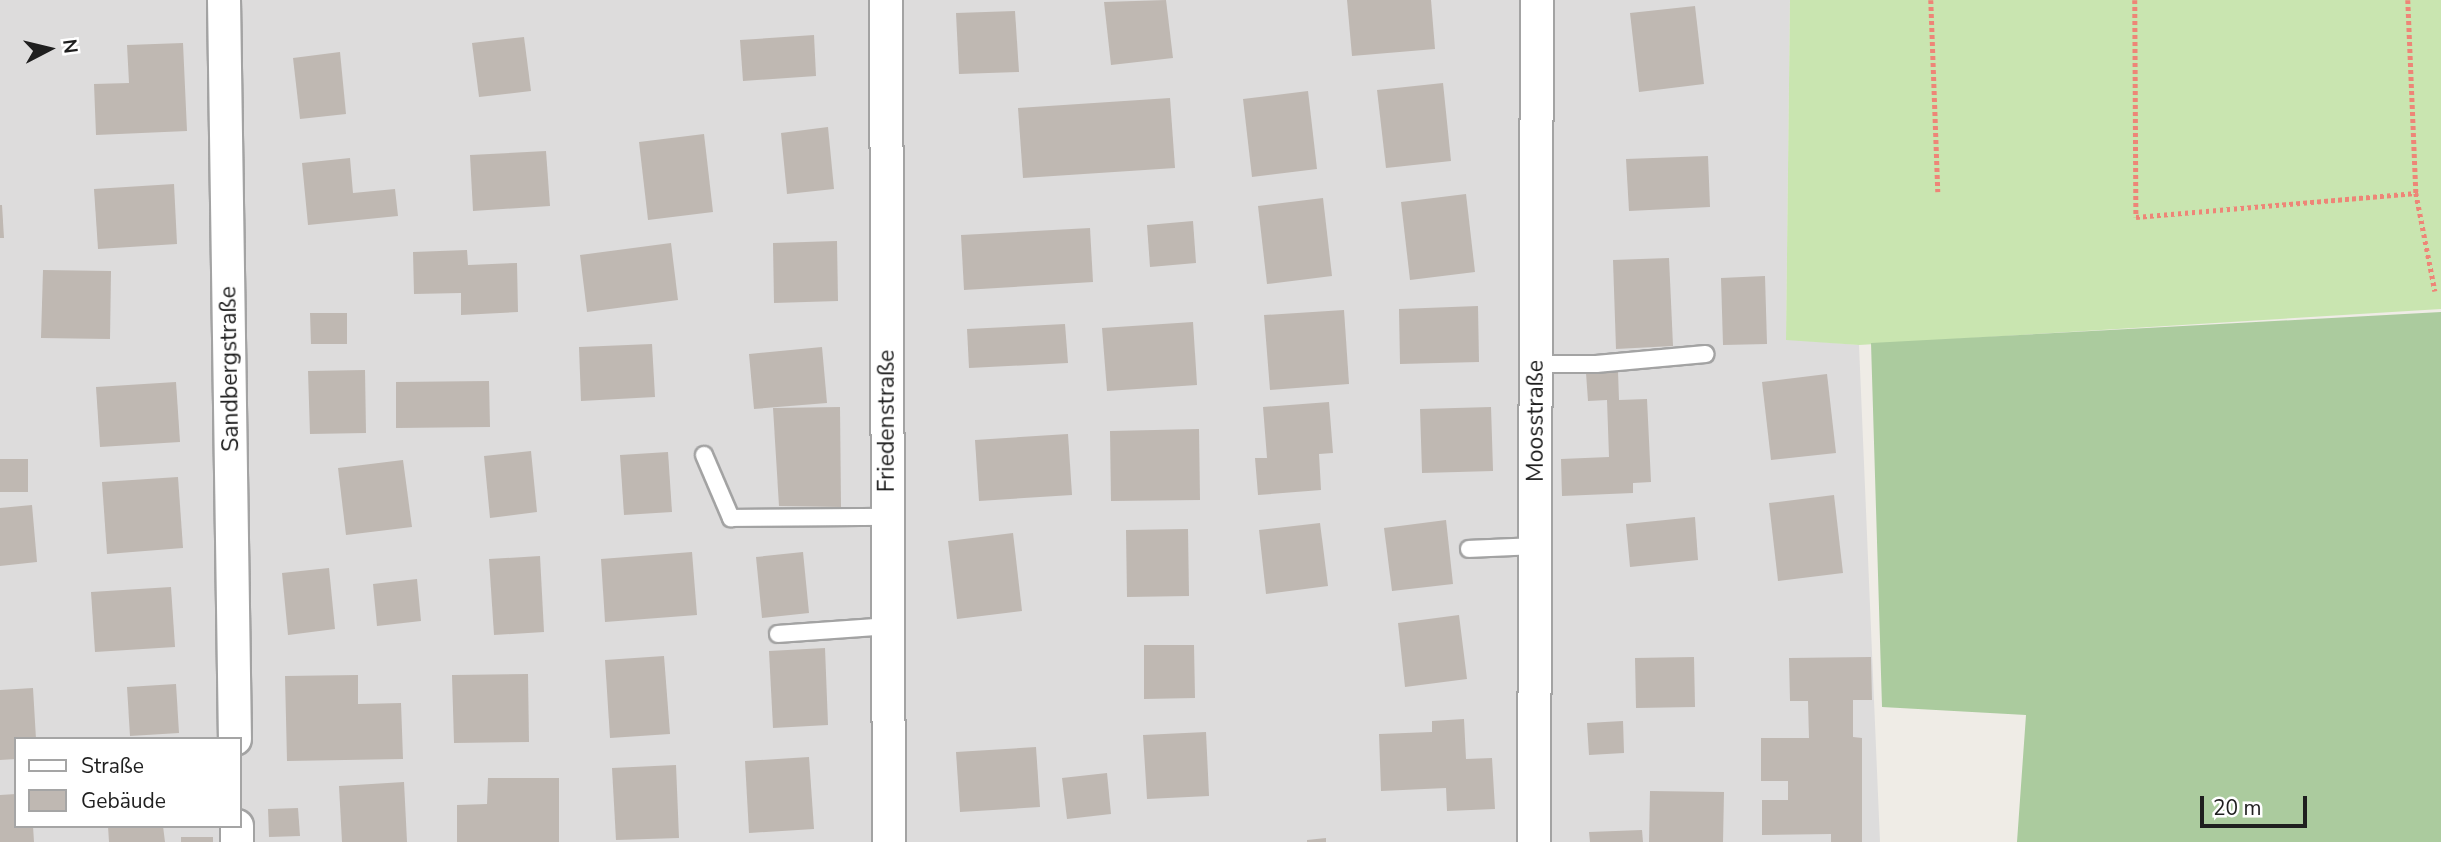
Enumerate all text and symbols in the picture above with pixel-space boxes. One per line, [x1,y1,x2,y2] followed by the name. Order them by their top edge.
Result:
[14,14,84,84] north arrow
[56,38,84,55] text: N
[215,286,245,452] street label: Sandbergstraße
[873,350,901,492] street label: Friedenstraße
[1522,360,1550,482] street label: Moosstraße
[14,737,242,828] legend
[81,752,144,780] text: Straße
[2203,782,2310,826] scale bar
[81,787,166,815] text: Gebäude
[2213,794,2262,822] text: 20 m

